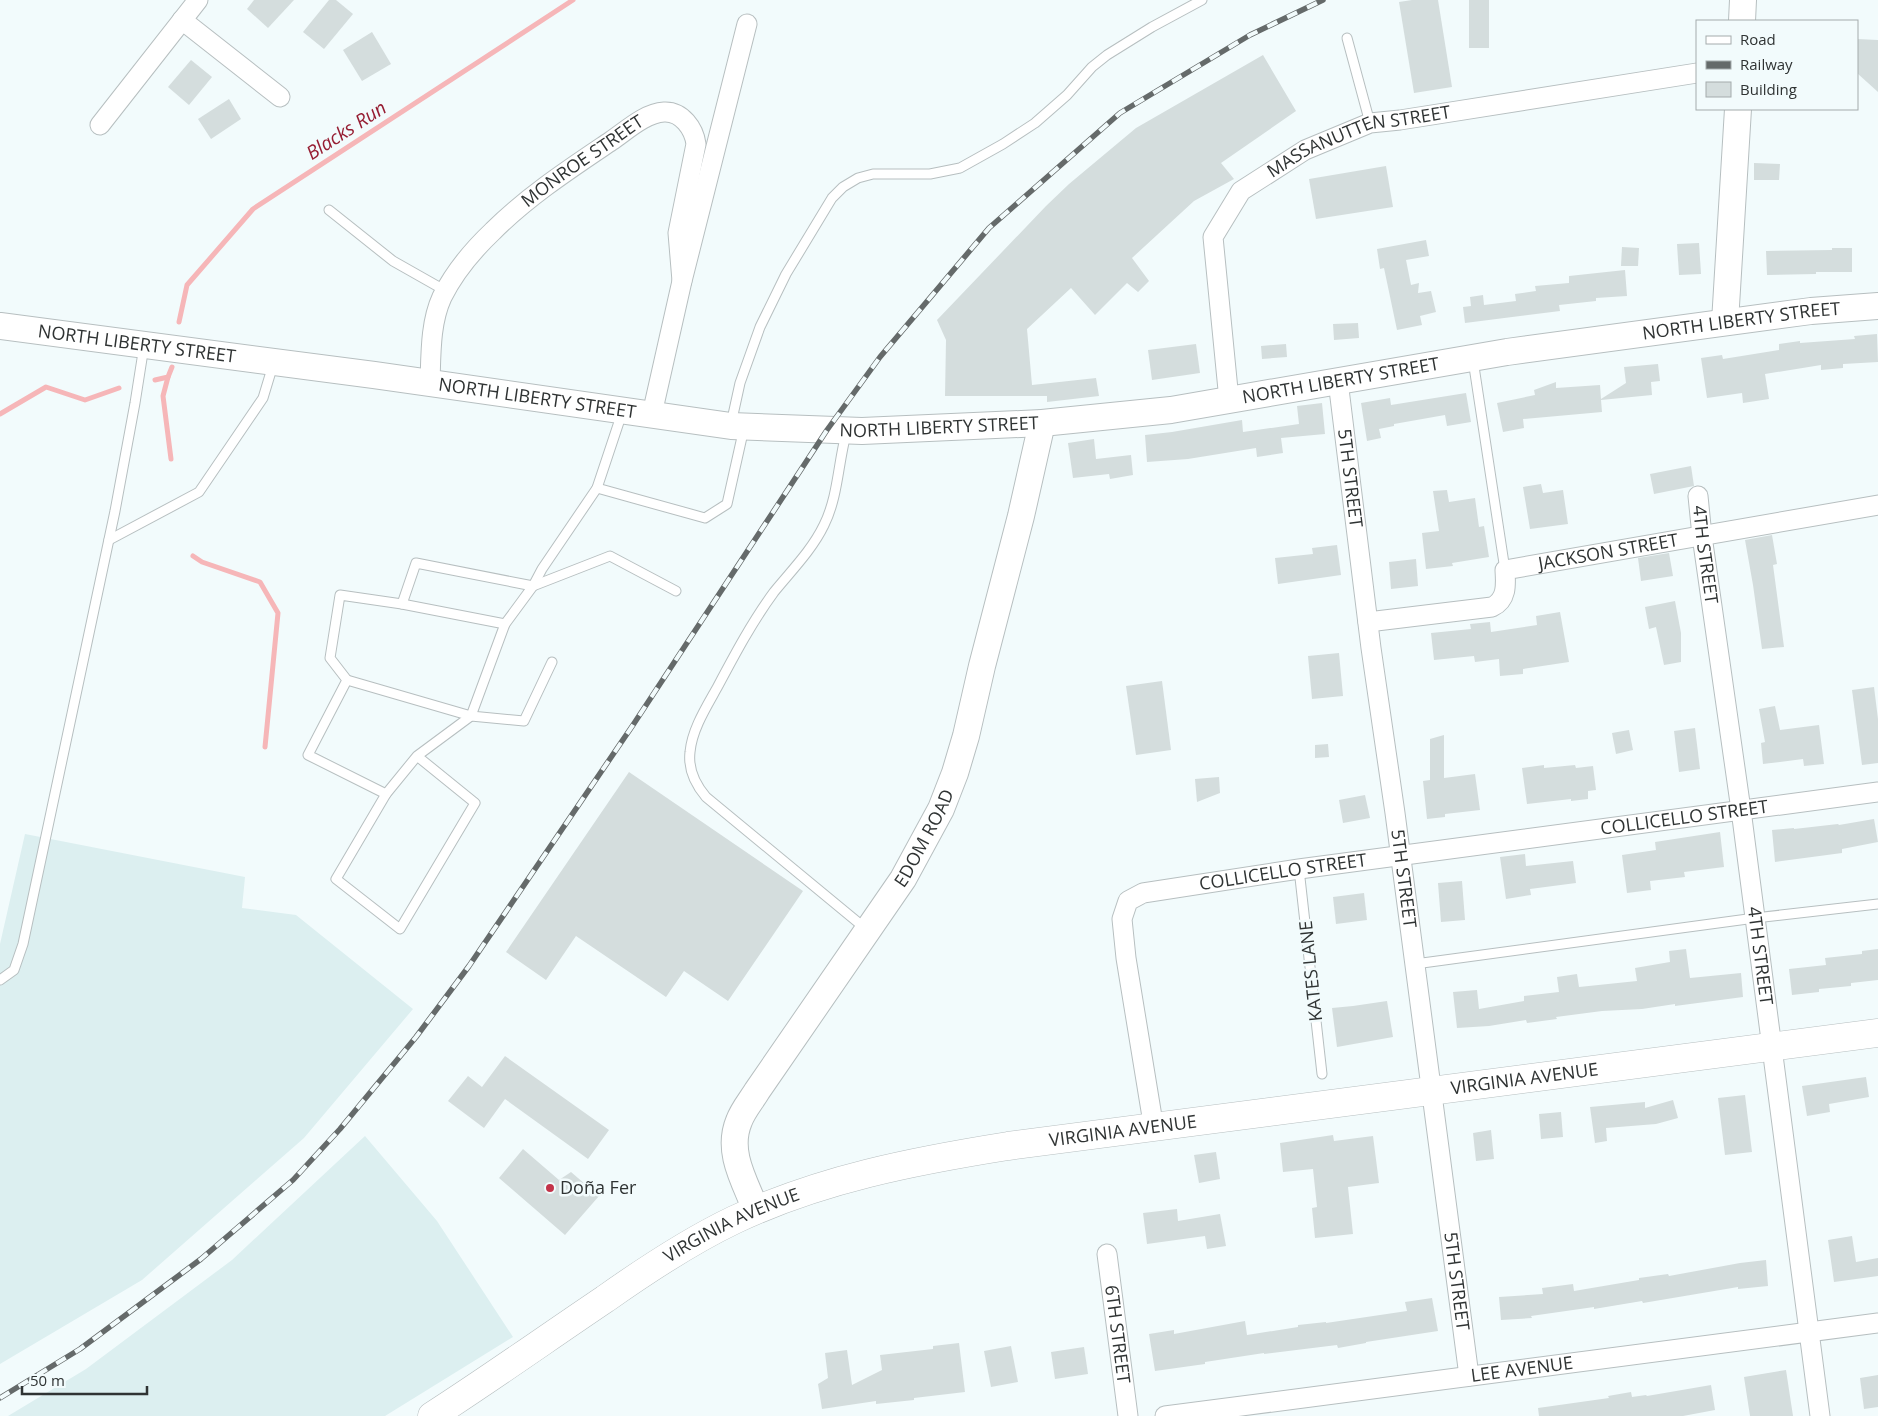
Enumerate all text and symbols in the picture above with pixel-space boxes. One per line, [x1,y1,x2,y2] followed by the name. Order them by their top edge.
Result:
[1696,20,1858,110] legend
[1740,29,1776,49] text: Road
[1740,54,1793,74] text: Railway
[1740,79,1797,99] text: Building
[301,94,391,166] water label: Blacks Run
[1262,99,1452,182] street label: MASSANUTTEN STREET
[516,109,648,212] street label: MONROE STREET
[1641,296,1841,345] street label: NORTH LIBERTY STREET
[37,318,237,368] street label: NORTH LIBERTY STREET
[1240,351,1441,408] street label: NORTH LIBERTY STREET
[437,371,638,423] street label: NORTH LIBERTY STREET
[839,410,1039,442] street label: NORTH LIBERTY STREET
[1333,428,1369,529] street label: 5TH STREET
[1688,504,1725,605] street label: 4TH STREET
[1534,527,1680,575] street label: JACKSON STREET
[888,785,959,891] street label: EDOM ROAD
[1599,794,1770,840] street label: COLLICELLO STREET
[1386,828,1423,929] street label: 5TH STREET
[1197,847,1368,895] street label: COLLICELLO STREET
[1743,905,1779,1006] street label: 4TH STREET
[1293,920,1327,1023] street label: KATES LANE
[1449,1056,1600,1099] street label: VIRGINIA AVENUE
[1048,1109,1198,1152] street label: VIRGINIA AVENUE
[560,1175,637,1199] place label: Doña Fer
[659,1181,802,1268] street label: VIRGINIA AVENUE
[544,1182,556,1194] marker: Doña Fer
[1439,1230,1476,1332] street label: 5TH STREET
[1100,1284,1137,1385] street label: 6TH STREET
[1469,1350,1574,1387] street label: LEE AVENUE
[22,1364,148,1396] scale bar
[30,1370,65,1390] text: 50 m

